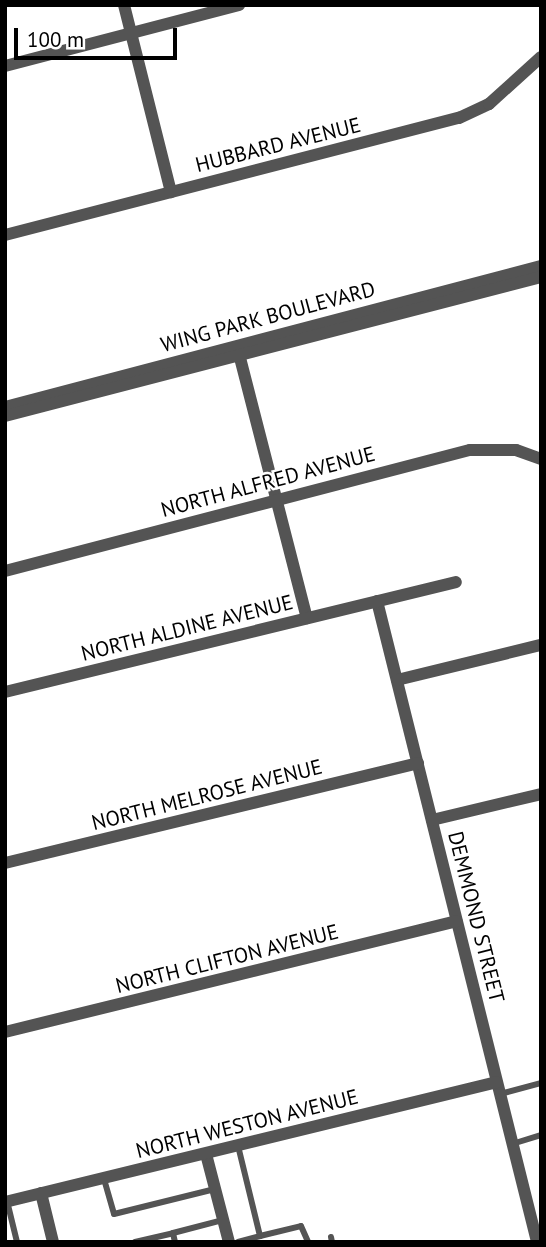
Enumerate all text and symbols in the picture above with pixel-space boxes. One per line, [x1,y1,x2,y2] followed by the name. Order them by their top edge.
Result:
[18,14,180,58] scale bar
[27,26,84,53] text: 100 m
[192,112,364,178] street label: HUBBARD AVENUE
[158,276,378,358] street label: WING PARK BOULEVARD
[158,441,378,523] street label: NORTH ALFRED AVENUE
[78,589,296,667] street label: NORTH ALDINE AVENUE
[89,754,325,836] street label: NORTH MELROSE AVENUE
[443,829,509,1005] street label: DEMMOND STREET
[113,919,341,999] street label: NORTH CLIFTON AVENUE
[133,1084,361,1164] street label: NORTH WESTON AVENUE

